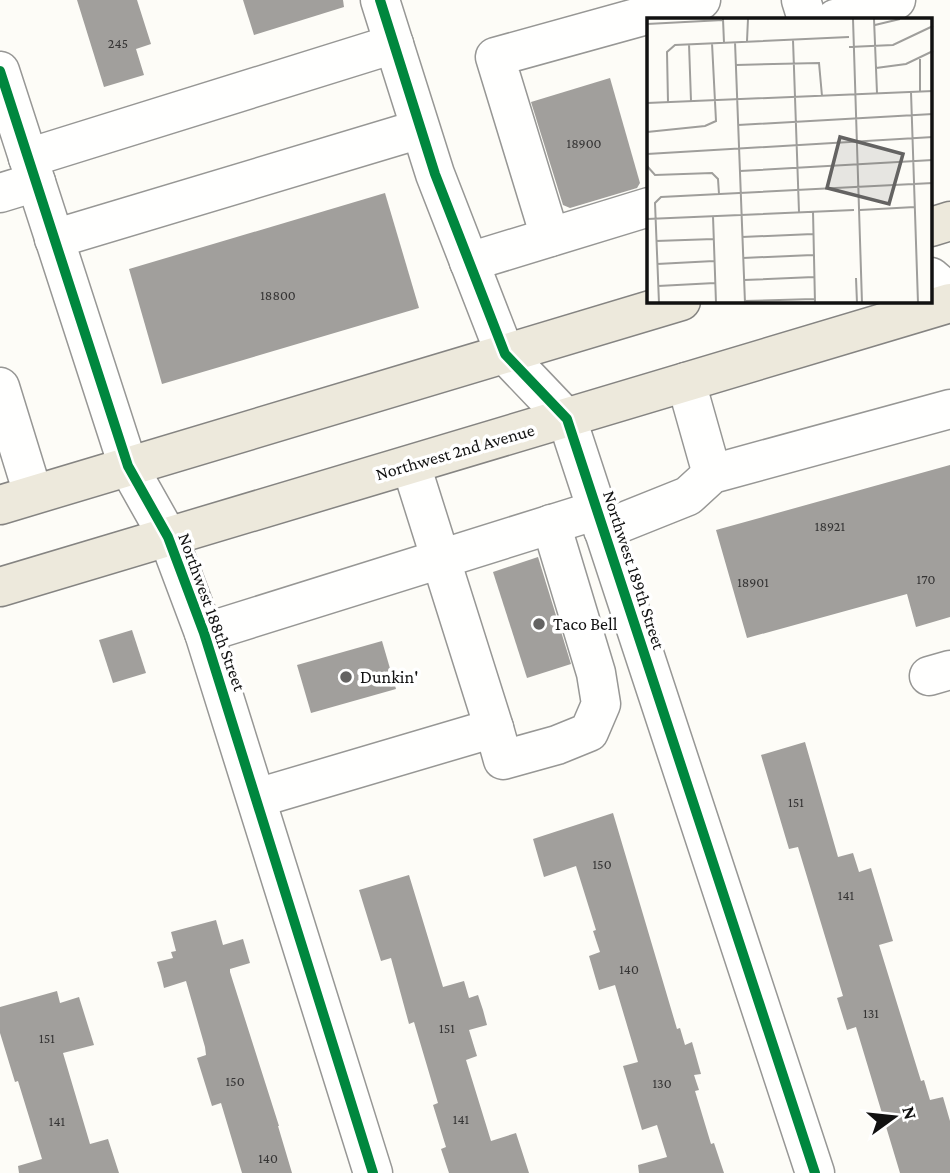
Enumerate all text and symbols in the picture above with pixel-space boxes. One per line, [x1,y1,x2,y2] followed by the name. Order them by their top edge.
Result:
[647,18,932,303] inset map
[108,35,128,51] house number: 245
[567,135,602,151] house number: 18900
[260,287,296,303] house number: 18800
[373,420,537,484] street label: Northwest 2nd Avenue
[599,488,669,653] street label: Northwest 189th Street
[815,518,845,534] house number: 18921
[174,530,250,695] street label: Northwest 188th Street
[917,571,935,587] house number: 170
[737,574,769,590] house number: 18901
[553,614,618,634] place label: Taco Bell
[531,616,547,632] marker: Taco Bell
[360,667,418,687] place label: Dunkin'
[338,669,354,685] marker: Dunkin'
[788,794,804,810] house number: 151
[592,856,612,872] house number: 150
[838,887,855,903] house number: 141
[619,961,639,977] house number: 140
[863,1005,879,1021] house number: 131
[439,1020,455,1036] house number: 151
[39,1030,55,1046] house number: 151
[225,1073,245,1089] house number: 150
[652,1075,672,1091] house number: 130
[859,1082,929,1152] north arrow
[898,1104,922,1122] text: N
[453,1111,470,1127] house number: 141
[49,1113,66,1129] house number: 141
[258,1150,278,1166] house number: 140

